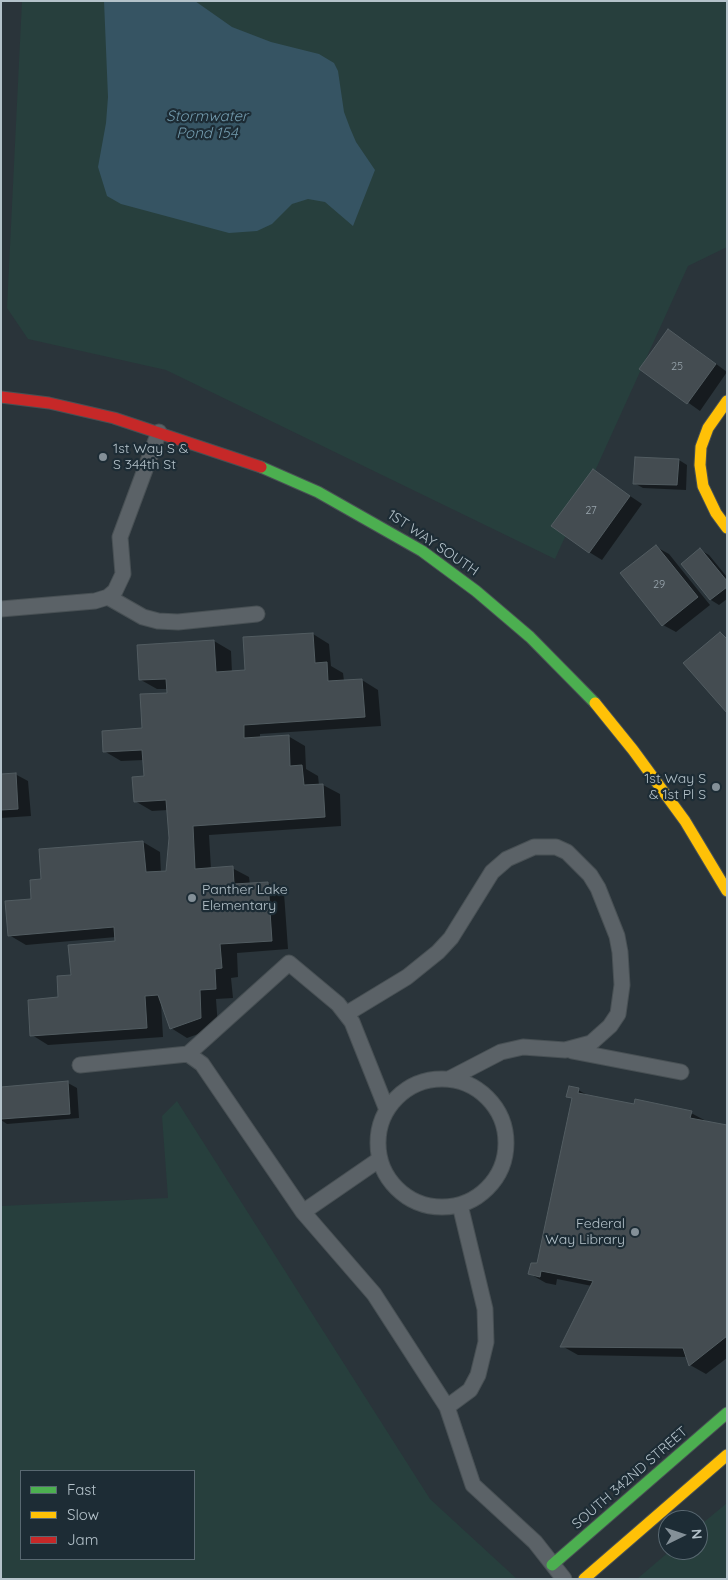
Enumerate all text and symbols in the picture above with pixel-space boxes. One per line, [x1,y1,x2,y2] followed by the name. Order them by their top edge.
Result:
[166,107,248,142] water label: Stormwater Pond 154
[671,360,683,374] house number: 25
[113,441,188,474] place label: 1st Way S & S 344th St
[97,451,109,463] marker: 1st Way S & S 344th St
[585,504,597,518] house number: 27
[384,506,482,580] street label: 1ST WAY SOUTH
[653,578,665,592] house number: 29
[644,771,706,804] place label: 1st Way S & 1st Pl S
[710,781,722,793] marker: 1st Way S & 1st Pl S
[202,882,288,914] place label: Panther Lake Elementary
[186,892,198,904] marker: Panther Lake Elementary
[545,1216,625,1248] place label: Federal Way Library
[629,1226,641,1238] marker: Federal Way Library
[569,1423,691,1533] street label: SOUTH 342ND STREET
[20,1470,195,1560] legend
[67,1480,96,1499] text: Fast
[67,1505,99,1524] text: Slow
[658,1510,708,1560] north arrow
[688,1528,706,1540] text: N
[67,1530,98,1549] text: Jam

